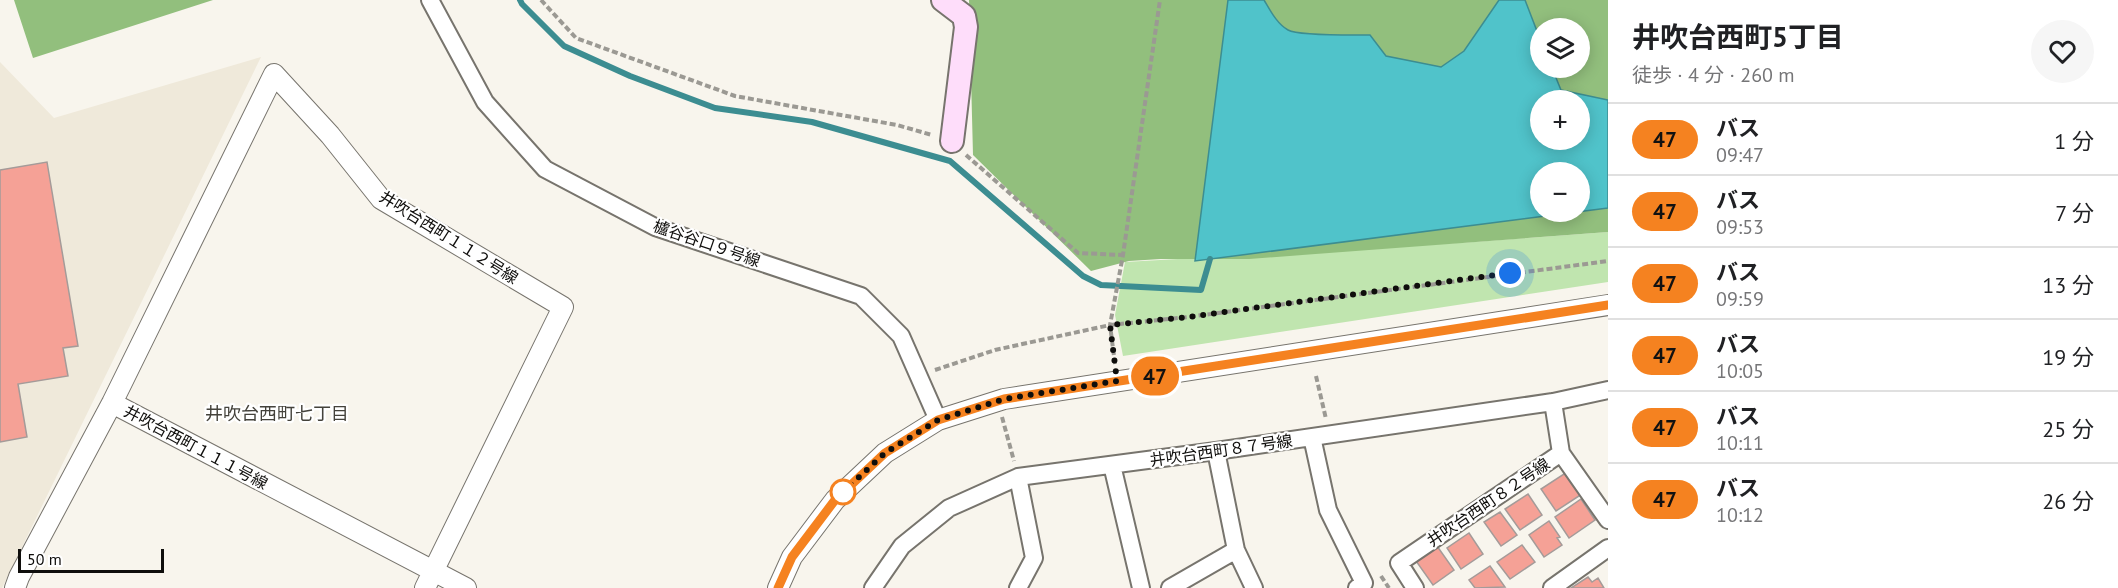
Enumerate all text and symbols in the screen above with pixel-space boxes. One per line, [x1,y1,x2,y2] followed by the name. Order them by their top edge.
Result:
[1530,18,1590,222] map controls
[1530,18,1590,78] button: layers
[1632,18,1844,55] text: 井吹台西町5丁目
[2031,20,2094,83] button: heart
[1632,62,1795,88] text: 徒歩 · 4 分 · 260 m
[1530,90,1590,150] button: +
[1716,114,1760,142] text: バス
[1653,126,1677,153] text: 47
[2054,127,2094,155] text: 1 分
[1716,142,1764,168] text: 09:47
[1530,162,1590,222] button: −
[376,186,522,288] street label: 井吹台西町１１２号線
[1716,186,1760,214] text: バス
[1653,198,1677,225] text: 47
[2055,199,2094,227] text: 7 分
[1716,214,1764,240] text: 09:53
[651,215,763,271] street label: 櫨谷谷口９号線
[1495,258,1525,288] your location
[1716,258,1760,286] text: バス
[1653,270,1677,297] text: 47
[2042,271,2094,299] text: 13 分
[1716,286,1764,312] text: 09:59
[1716,330,1760,358] text: バス
[1653,342,1677,369] text: 47
[2042,343,2094,371] text: 19 分
[1128,356,1182,395] line badge: 47
[1716,358,1764,384] text: 10:05
[1143,363,1167,390] text: 47
[121,401,271,493] street label: 井吹台西町１１１号線
[205,402,349,425] district label: 井吹台西町七丁目
[1716,402,1760,430] text: バス
[1653,414,1677,441] text: 47
[2042,415,2094,443] text: 25 分
[1148,430,1294,470] street label: 井吹台西町８７号線
[1716,430,1764,456] text: 10:11
[1423,453,1553,551] street label: 井吹台西町８２号線
[1716,474,1760,502] text: バス
[830,479,856,505] unlabelled marker
[1653,486,1677,513] text: 47
[2042,487,2094,515] text: 26 分
[1716,502,1764,528] text: 10:12
[18,546,164,574] scale bar
[27,549,62,569] text: 50 m

